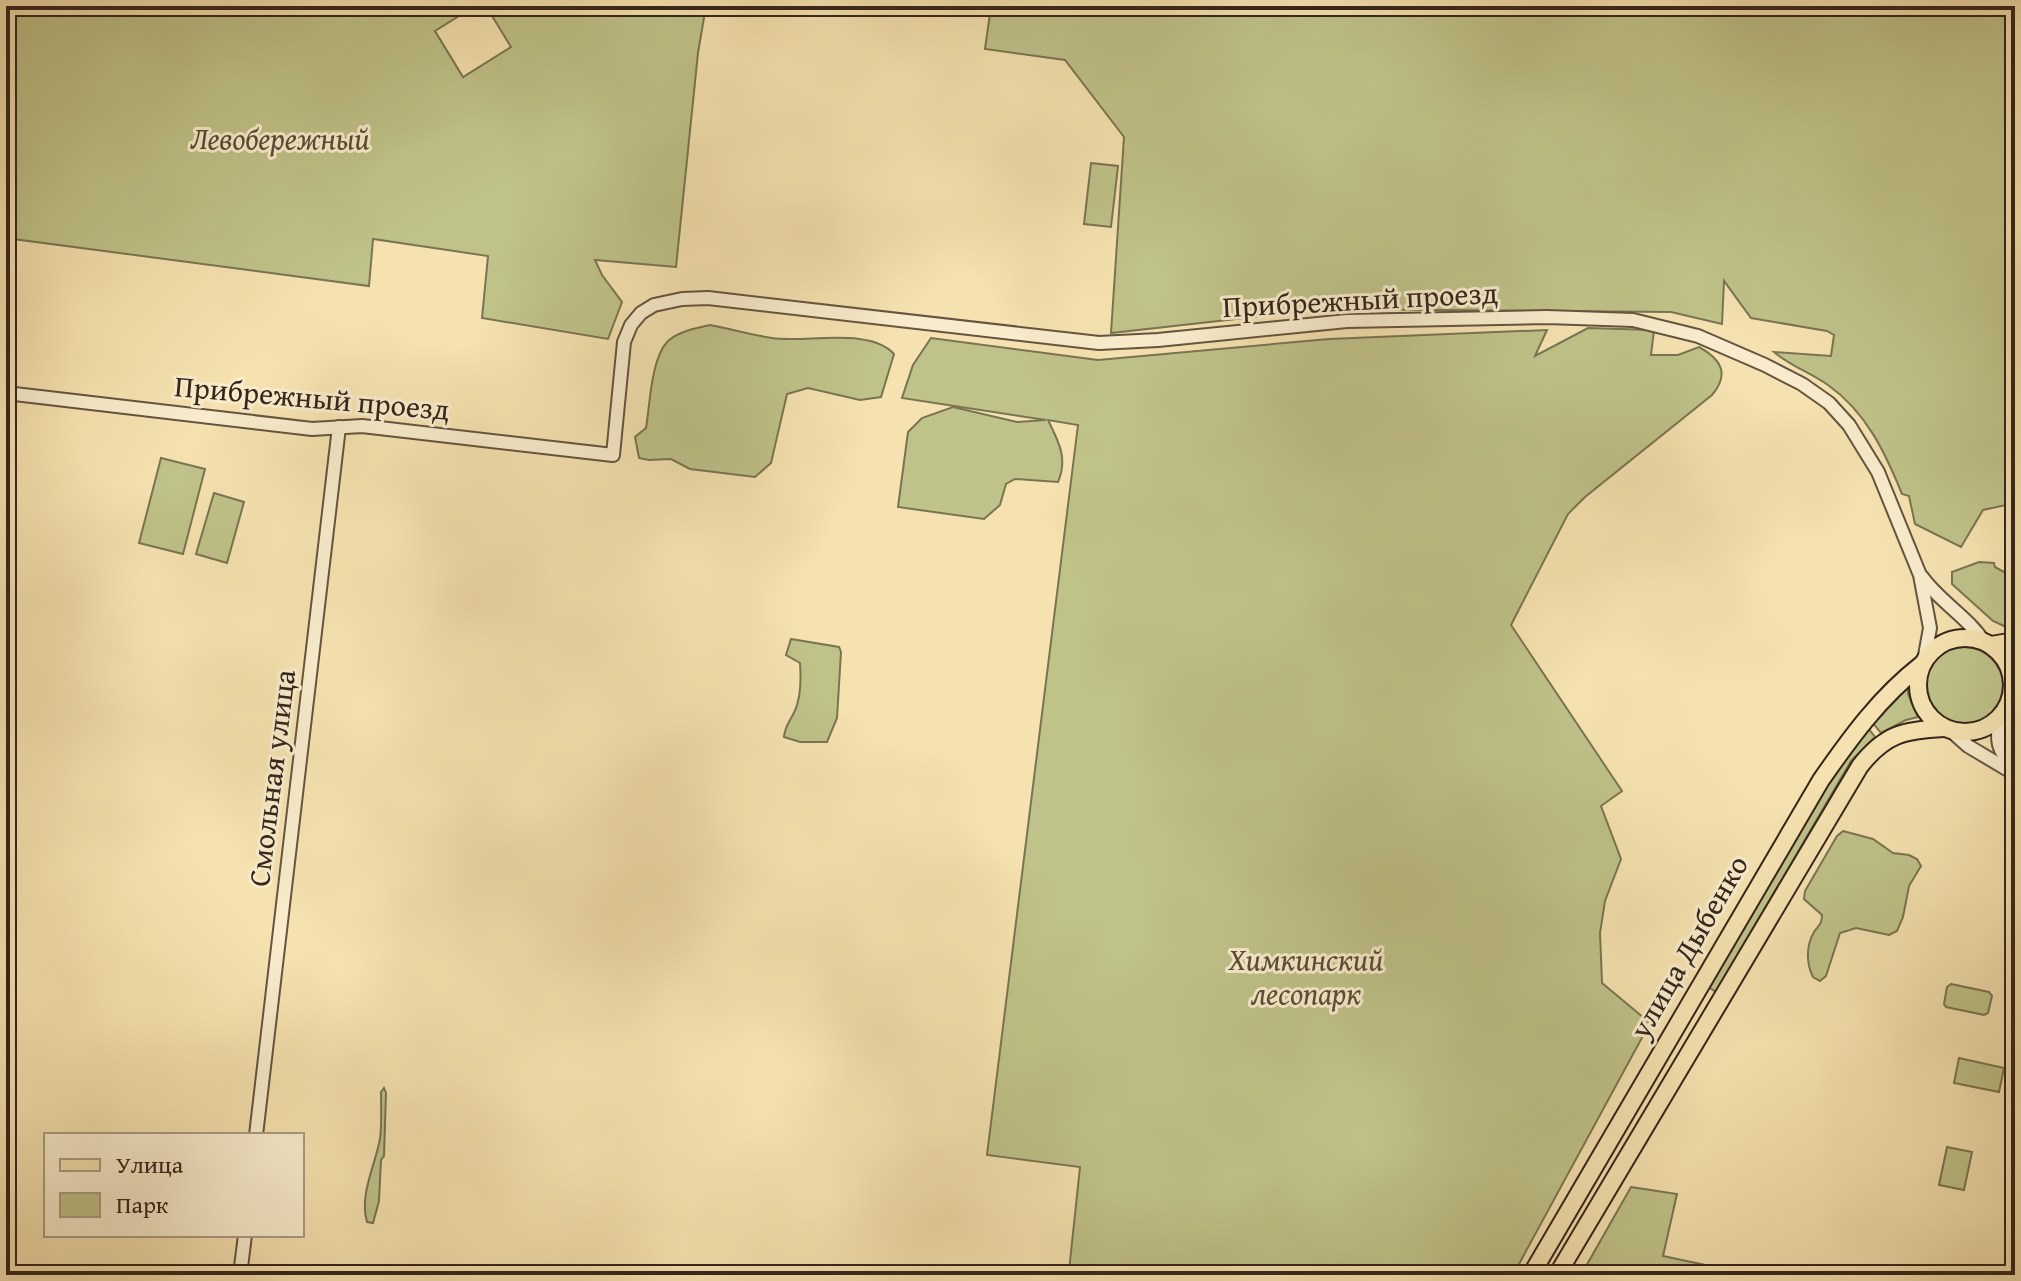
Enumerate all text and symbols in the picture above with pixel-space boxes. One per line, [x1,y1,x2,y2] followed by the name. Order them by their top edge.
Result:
[190,116,370,160] park label: Левобережный
[1221,270,1499,328] street label: Прибрежный проезд
[173,363,451,431] street label: Прибрежный проезд
[236,666,306,889] street label: Смольная улица
[1617,846,1759,1047] street label: улица Дыбенко
[1227,937,1384,1015] park label: Химкинский лесопарк
[44,1133,304,1237] legend
[116,1147,184,1182] text: Улица
[116,1187,169,1222] text: Парк

